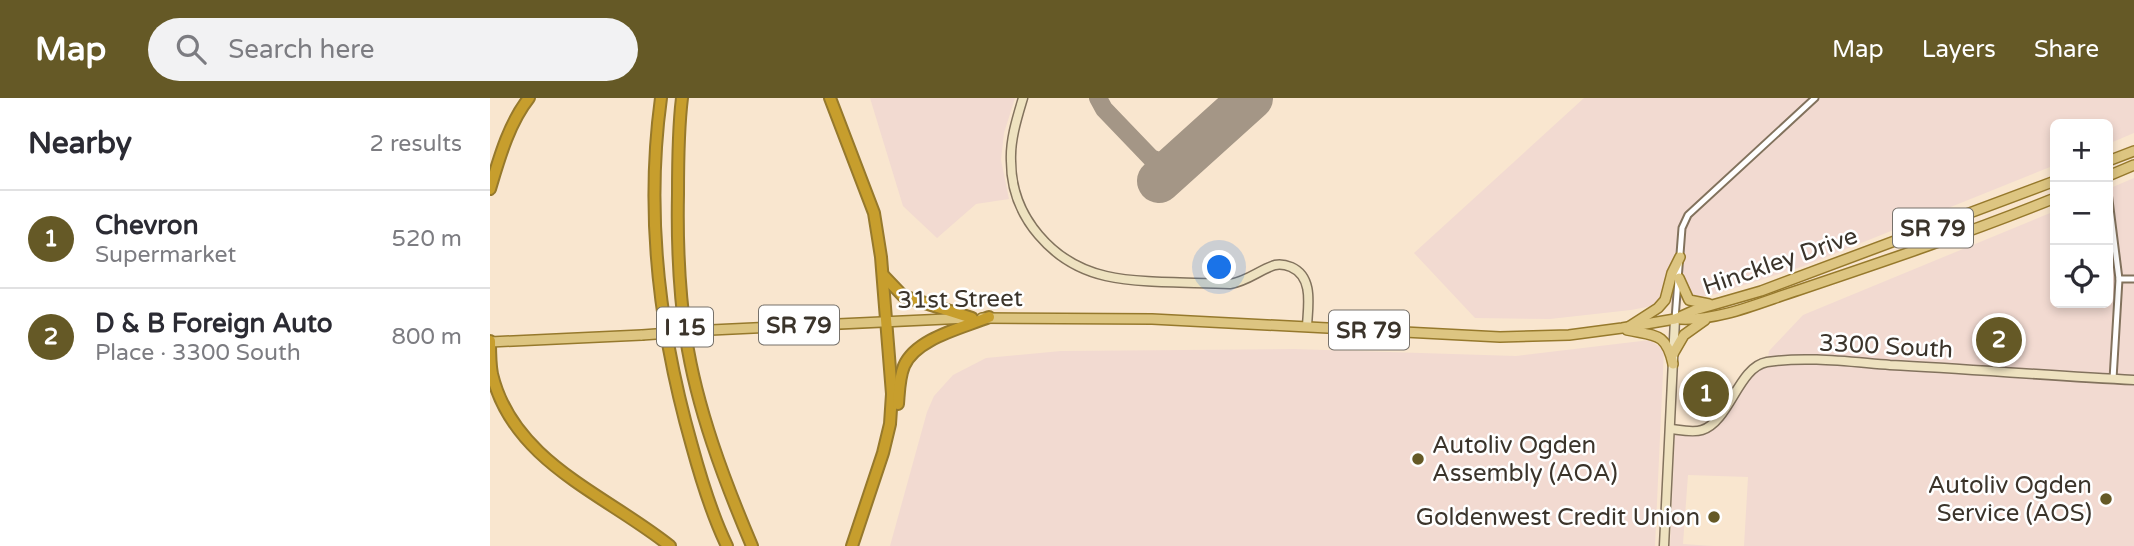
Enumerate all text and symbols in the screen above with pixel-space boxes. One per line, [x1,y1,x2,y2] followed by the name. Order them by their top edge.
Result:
[148,18,638,81] search box
[35,30,106,69] text: Map
[172,30,210,68] icon: search
[228,34,374,65] text: Search here
[1832,35,1884,64] text: Map
[1922,35,1996,64] text: Layers
[2034,35,2099,64] text: Share
[2050,119,2113,308] map controls
[2050,119,2113,182] button: +
[28,125,132,162] text: Nearby
[369,130,462,158] text: 2 results
[2050,182,2113,245] button: −
[1893,209,1973,248] road number: SR 79
[95,210,198,241] text: Chevron
[1699,221,1861,302] street label: Hinckley Drive
[44,225,58,253] text: 1
[392,225,462,253] text: 520 m
[95,241,236,269] text: Supermarket
[2050,245,2113,308] button: locate
[1202,250,1236,284] your location
[897,284,1023,315] street label: 31st Street
[759,306,839,344] road number: SR 79
[95,308,333,339] text: D & B Foreign Auto
[657,308,713,346] road number: I 15
[1329,311,1409,350] road number: SR 79
[1976,314,2022,366] pin: 2
[44,323,58,351] text: 2
[392,323,462,351] text: 800 m
[1818,329,1954,364] street label: 3300 South
[95,339,301,367] text: Place · 3300 South
[1683,368,1729,420] pin: 1
[1432,431,1618,488] place label: Autoliv Ogden Assembly (AOA)
[1410,451,1426,467] marker: Autoliv Ogden Assembly (AOA)
[1928,471,2092,528] place label: Autoliv Ogden Service (AOS)
[2098,491,2114,507] marker: Autoliv Ogden Service (AOS)
[1416,503,1700,532] place label: Goldenwest Credit Union
[1706,509,1722,525] marker: Goldenwest Credit Union

